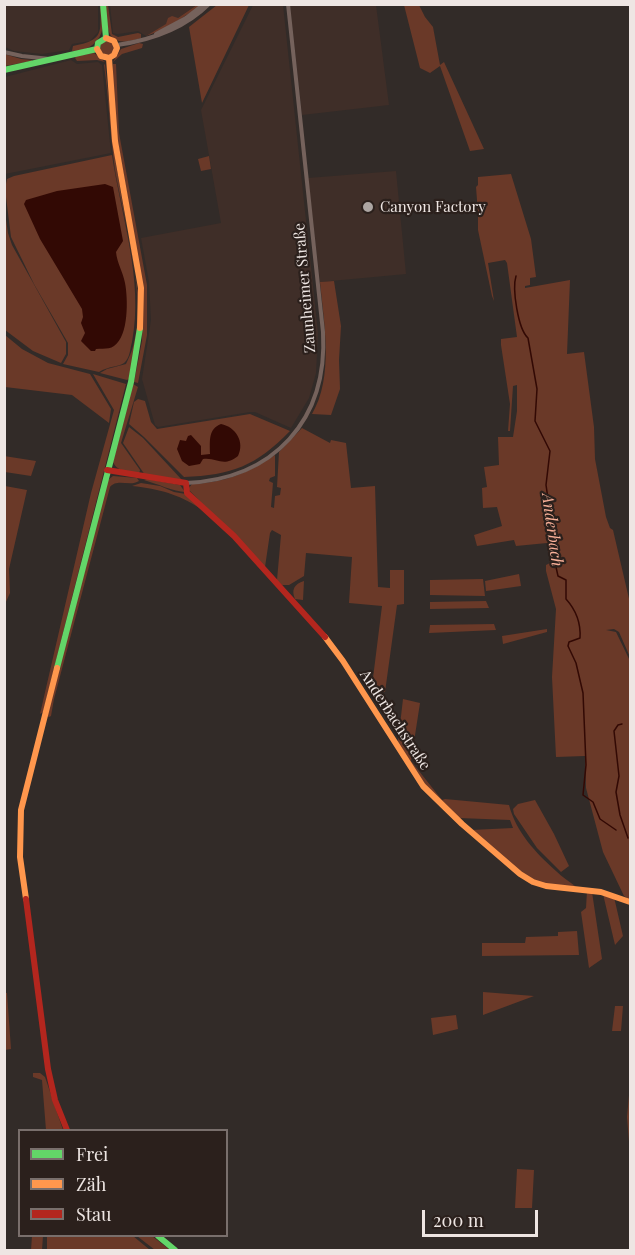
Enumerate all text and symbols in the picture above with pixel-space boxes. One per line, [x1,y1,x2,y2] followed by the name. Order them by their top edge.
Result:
[380,198,486,216] place label: Canyon Factory
[361,200,375,214] marker: Canyon Factory
[290,222,320,354] street label: Zaunheimer Straße
[537,492,567,568] water label: Anderbach
[356,667,434,773] street label: Anderbachstraße
[18,1129,228,1237] legend
[76,1142,108,1166] text: Frei
[76,1172,106,1196] text: Zäh
[425,1198,540,1236] scale bar
[76,1202,112,1226] text: Stau
[433,1208,484,1232] text: 200 m

